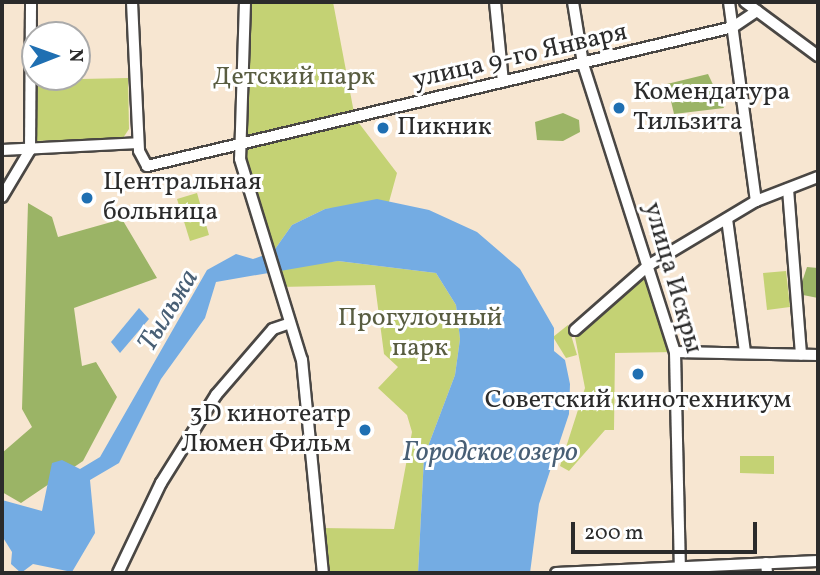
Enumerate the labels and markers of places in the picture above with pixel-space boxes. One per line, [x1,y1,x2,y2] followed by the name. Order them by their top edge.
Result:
[633,77,790,138] place label: Комендатура Тильзита
[611,100,627,116] marker: Комендатура Тильзита
[397,112,492,144] place label: Пикник
[375,120,391,136] marker: Пикник
[103,167,262,228] place label: Центральная больница
[77,188,97,208] marker: Центральная больница
[630,366,646,382] marker: Советский кинотехникум
[485,385,791,417] place label: Советский кинотехникум
[181,399,351,460] place label: 3D кинотеатр Люмен Фильм
[357,422,373,438] marker: 3D кинотеатр Люмен Фильм

